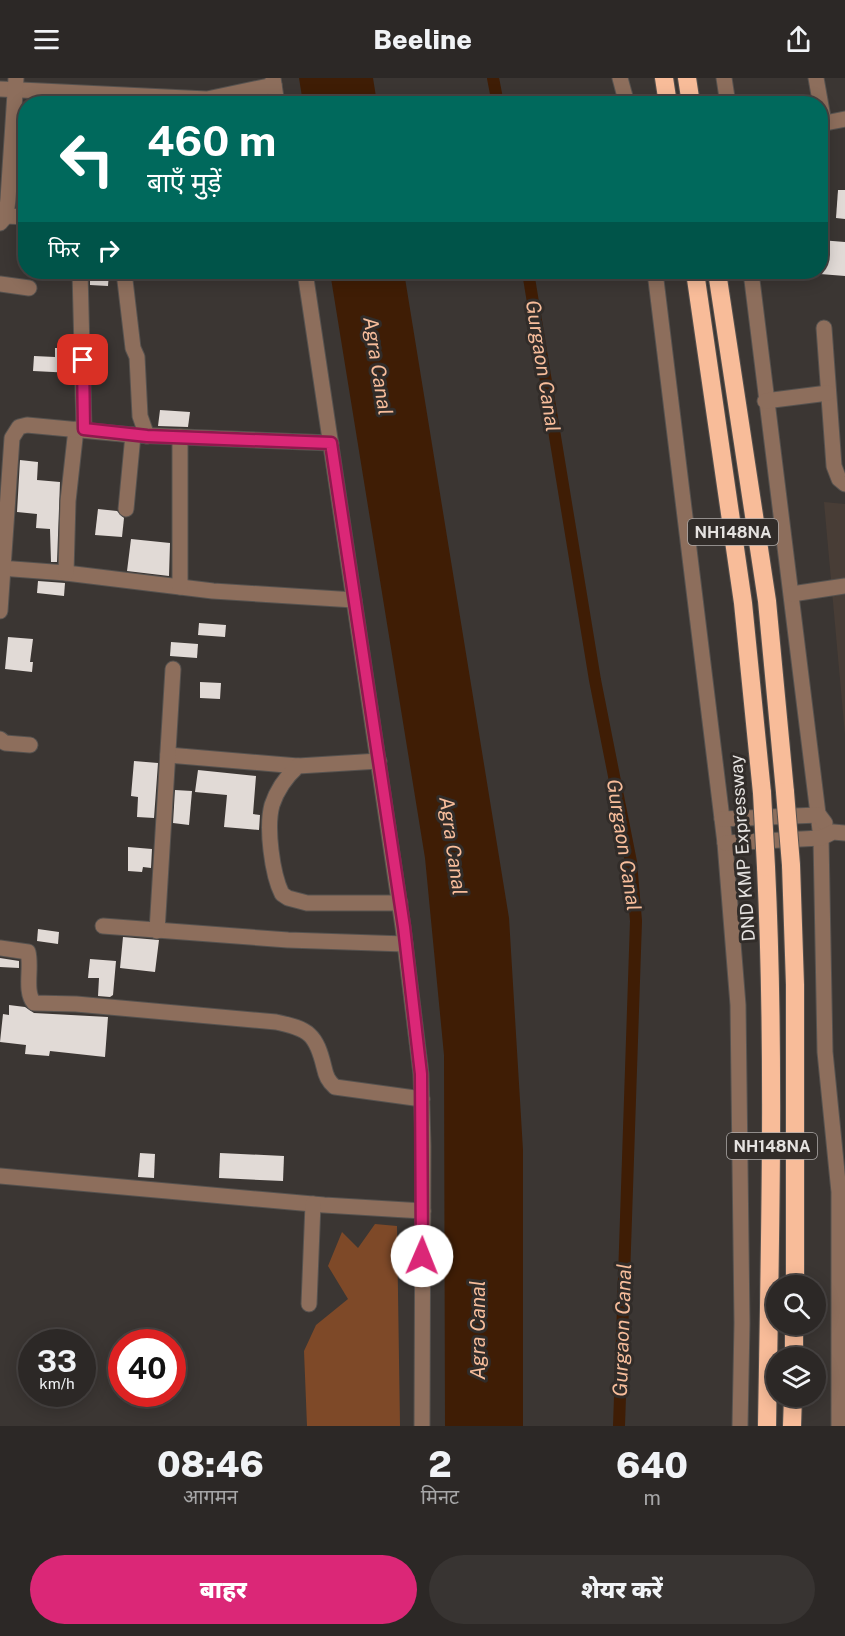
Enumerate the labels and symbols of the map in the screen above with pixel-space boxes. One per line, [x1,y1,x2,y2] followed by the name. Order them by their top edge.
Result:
[521,298,565,434] water label: Gurgaon Canal
[358,315,398,417] water label: Agra Canal
[57,334,108,385] pin
[688,519,778,545] road number: NH148NA
[725,754,759,942] street label: DND KMP Expressway
[602,777,646,913] water label: Gurgaon Canal
[434,795,472,897] water label: Agra Canal
[727,1133,817,1159] road number: NH148NA
[390,1224,454,1288] position arrow
[608,1263,636,1397] water label: Gurgaon Canal
[466,1280,490,1380] water label: Agra Canal
[108,1329,186,1407] speed limit sign: 40

